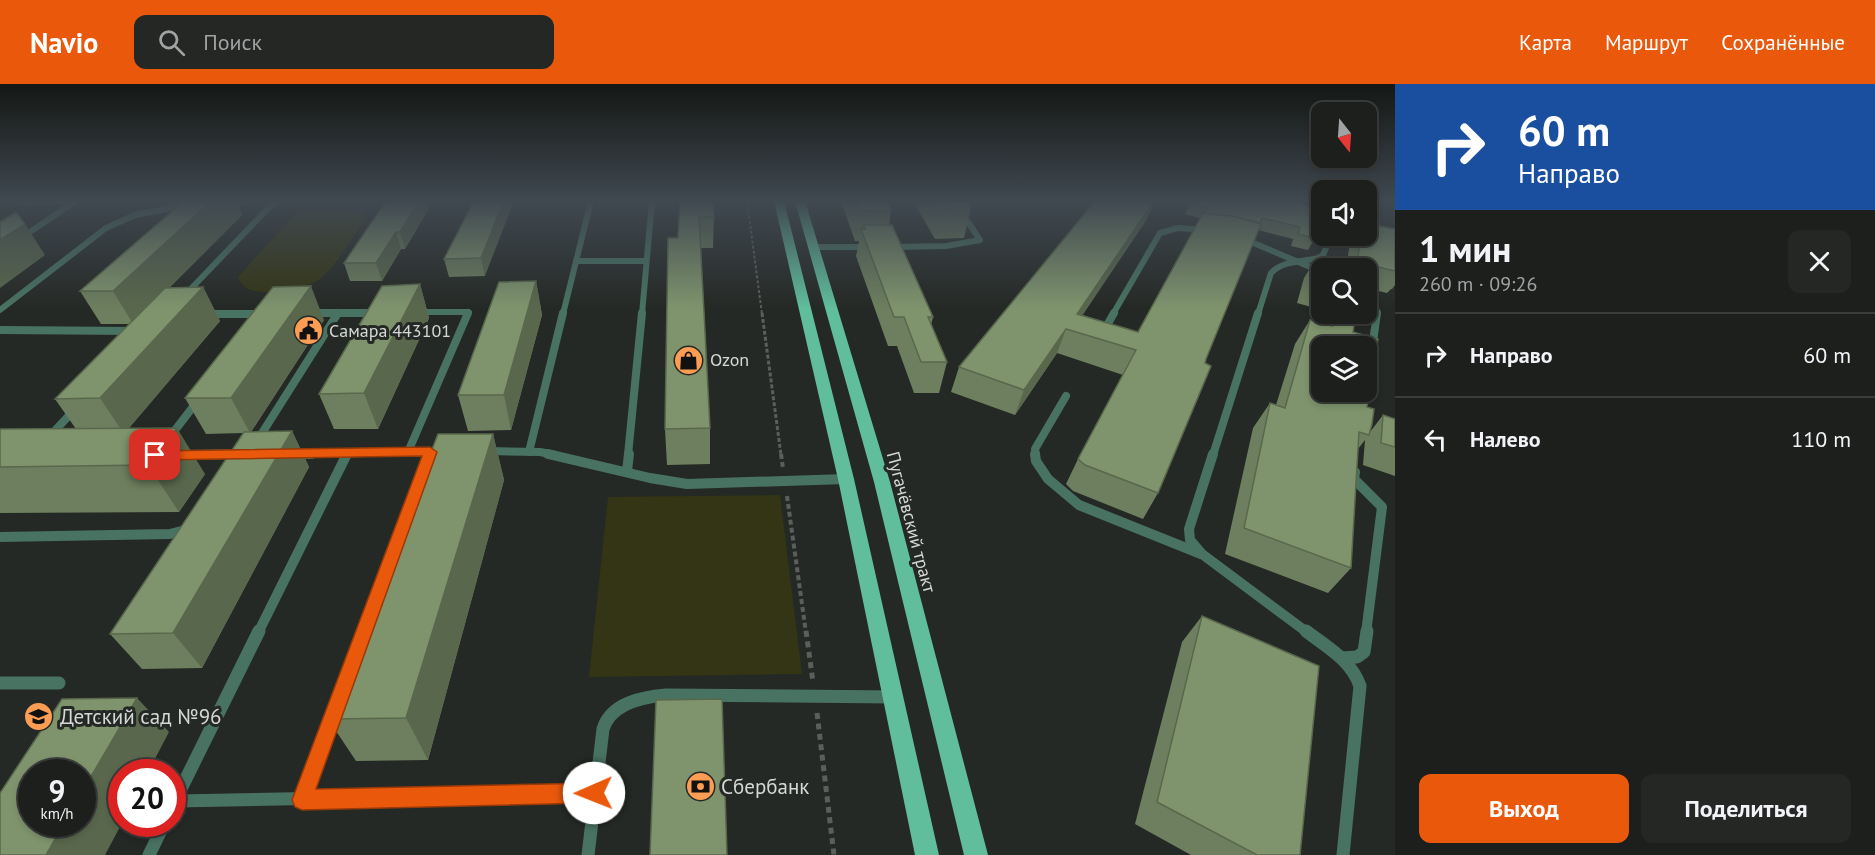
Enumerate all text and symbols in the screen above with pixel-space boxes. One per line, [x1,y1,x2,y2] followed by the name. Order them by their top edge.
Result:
[134,15,554,69] search box
[30,24,98,61] text: Navio
[155,26,188,59] icon: search
[203,28,262,56] text: Поиск
[1519,29,1572,56] text: Карта
[1605,29,1688,56] text: Маршрут
[1721,29,1845,56] text: Сохранённые
[1311,102,1377,168] north arrow
[1311,102,1377,402] map controls
[1518,103,1610,158] text: 60 m
[1419,108,1497,186] icon: right
[1518,156,1620,190] text: Направо
[1311,180,1377,246] button: sound
[1419,225,1511,272] text: 1 мин
[1788,230,1851,293] button: close
[1311,258,1377,324] button: search
[1419,271,1537,297] text: 260 m · 09:26
[292,315,324,347] public building icon: Самара 443101
[329,319,451,342] place label: Самара 443101
[1311,336,1377,402] button: layers
[1419,339,1452,372] icon: right
[1470,341,1553,369] text: Направо
[1803,341,1851,369] text: 60 m
[673,344,705,376] shop icon: Ozon
[710,348,749,371] place label: Ozon
[1419,423,1452,456] icon: left
[1470,425,1541,453] text: Налево
[1791,425,1851,453] text: 110 m
[129,429,180,480] pin
[138,438,171,471] icon: arrive
[882,449,942,596] street label: Пугачёвский тракт
[23,701,55,733] school or university icon: Детский сад №96
[60,703,222,730] place label: Детский сад №96
[108,759,186,837] speed limit sign: 20
[562,761,626,825] position arrow
[48,771,66,810] text: 9
[684,771,716,803] bank icon: Сбербанк
[721,773,809,800] place label: Сбербанк
[1419,774,1629,843] button: Выход
[1641,774,1851,843] button: Поделиться
[41,804,73,823] text: km/h

